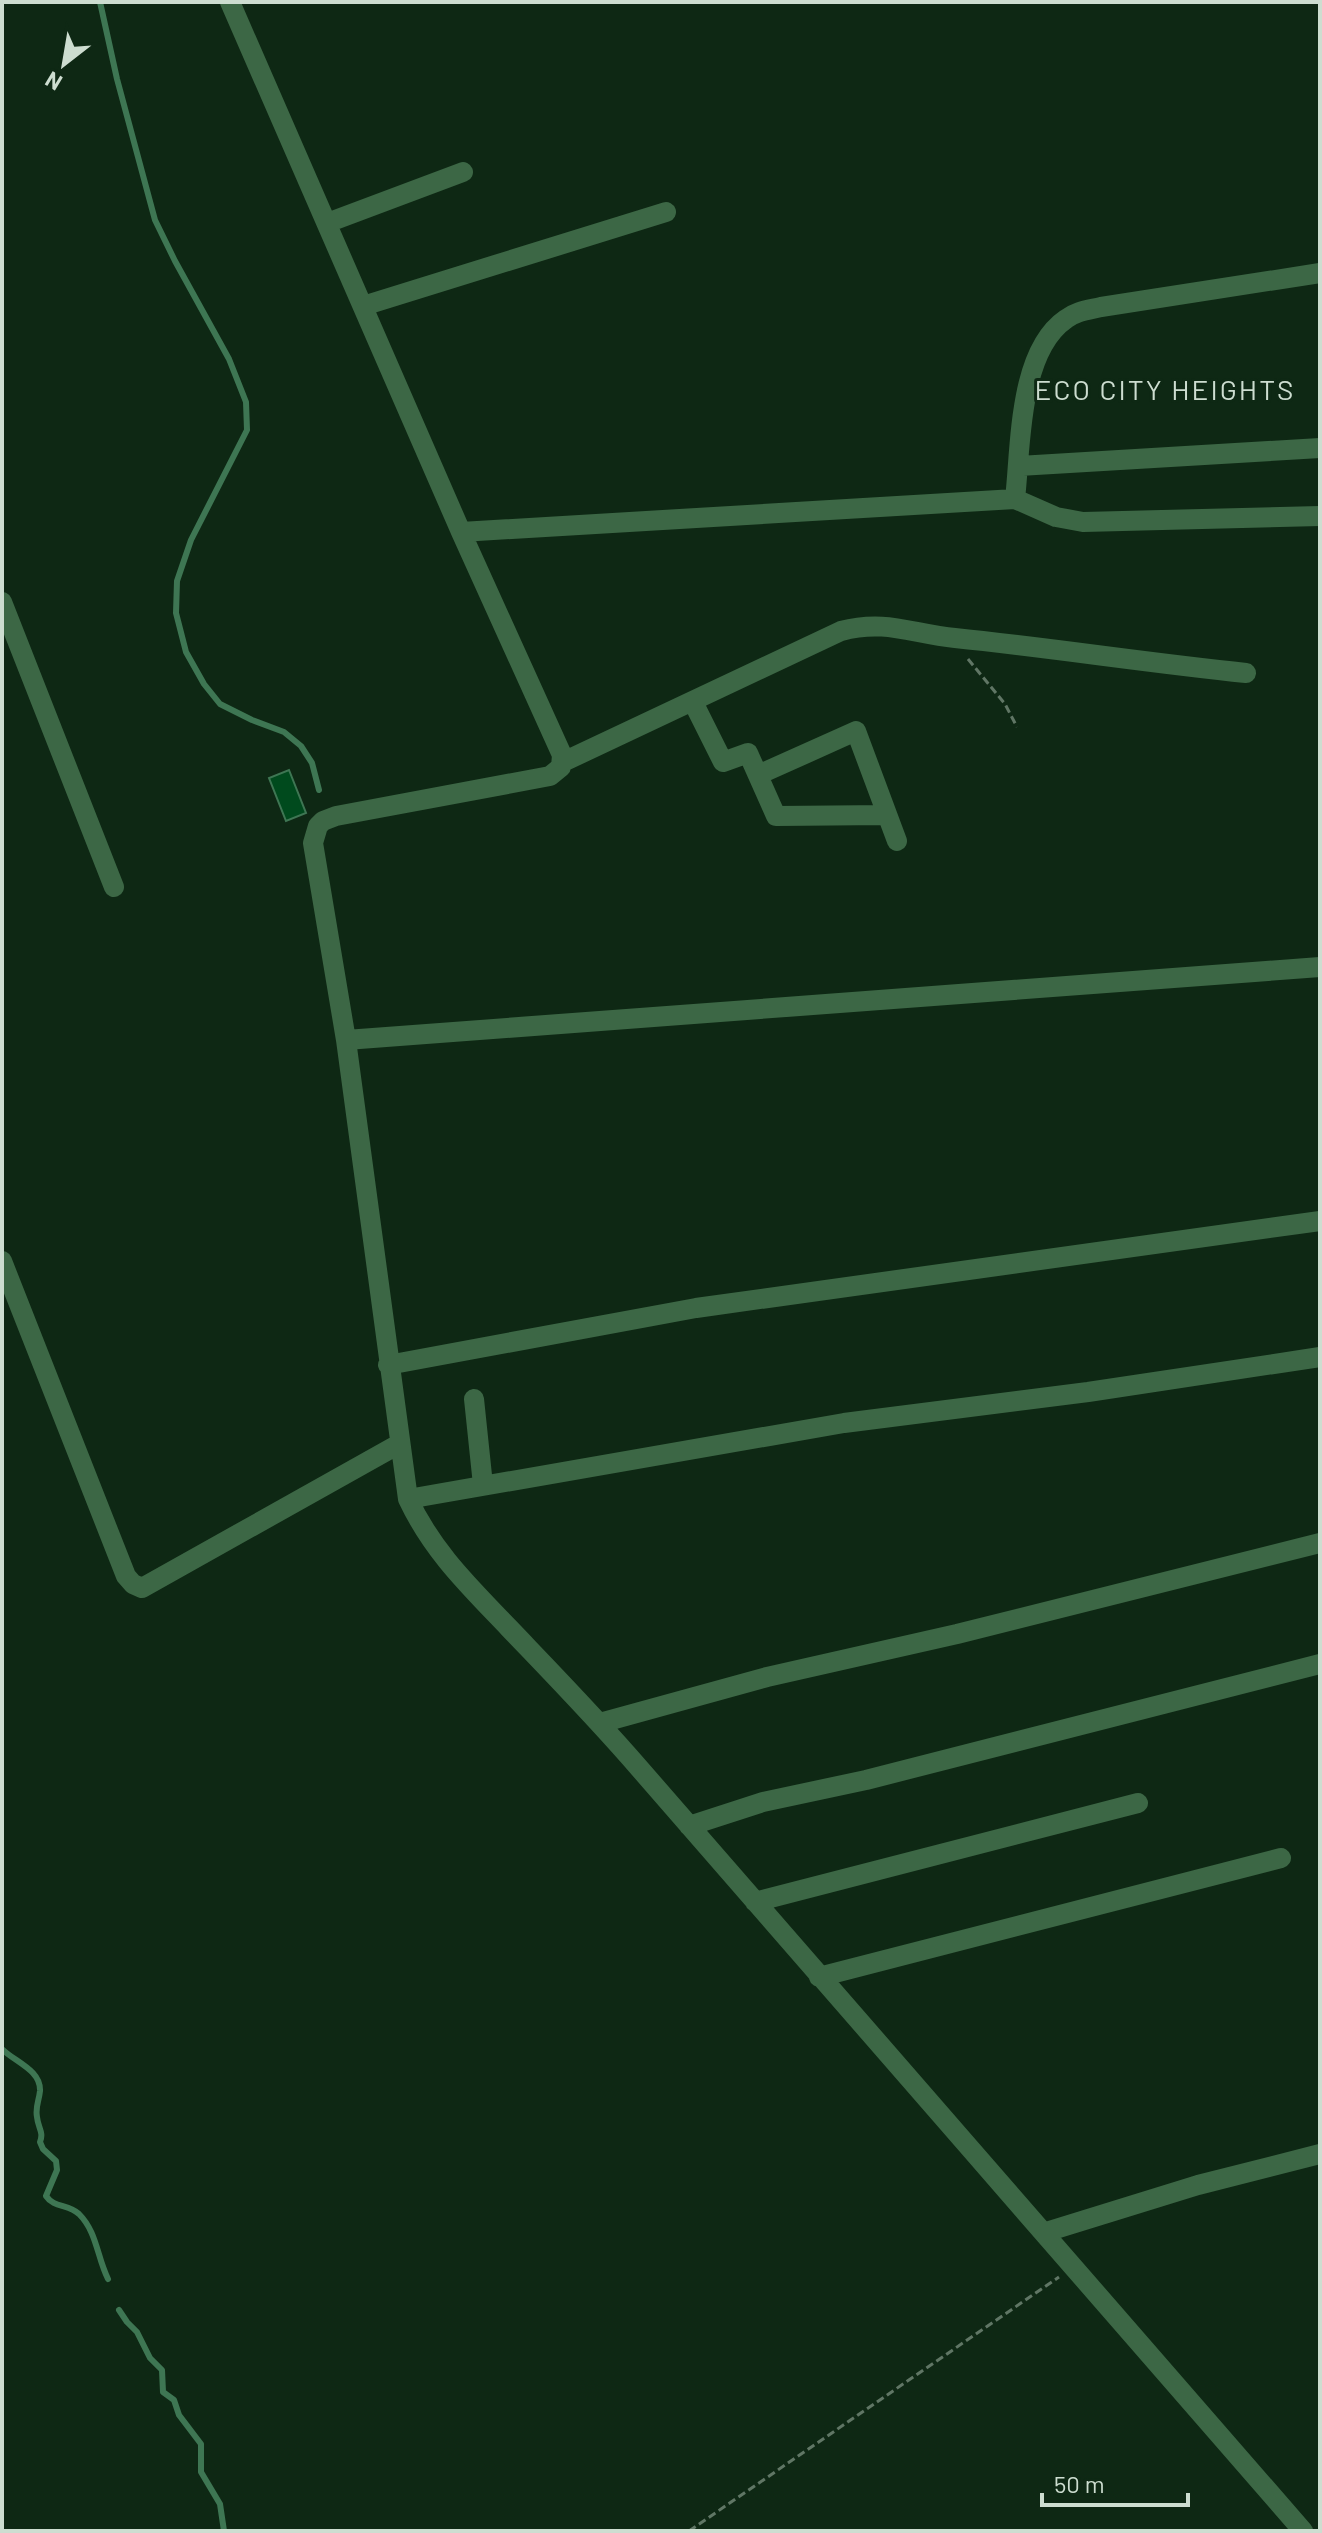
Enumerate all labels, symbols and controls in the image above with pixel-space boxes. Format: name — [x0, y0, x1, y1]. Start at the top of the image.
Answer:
north arrow — [24, 24, 104, 104]
text: N — [40, 67, 66, 97]
district label: ECO CITY HEIGHTS — [1035, 372, 1295, 406]
scale bar — [1042, 2457, 1188, 2507]
text: 50 m — [1054, 2469, 1105, 2498]

